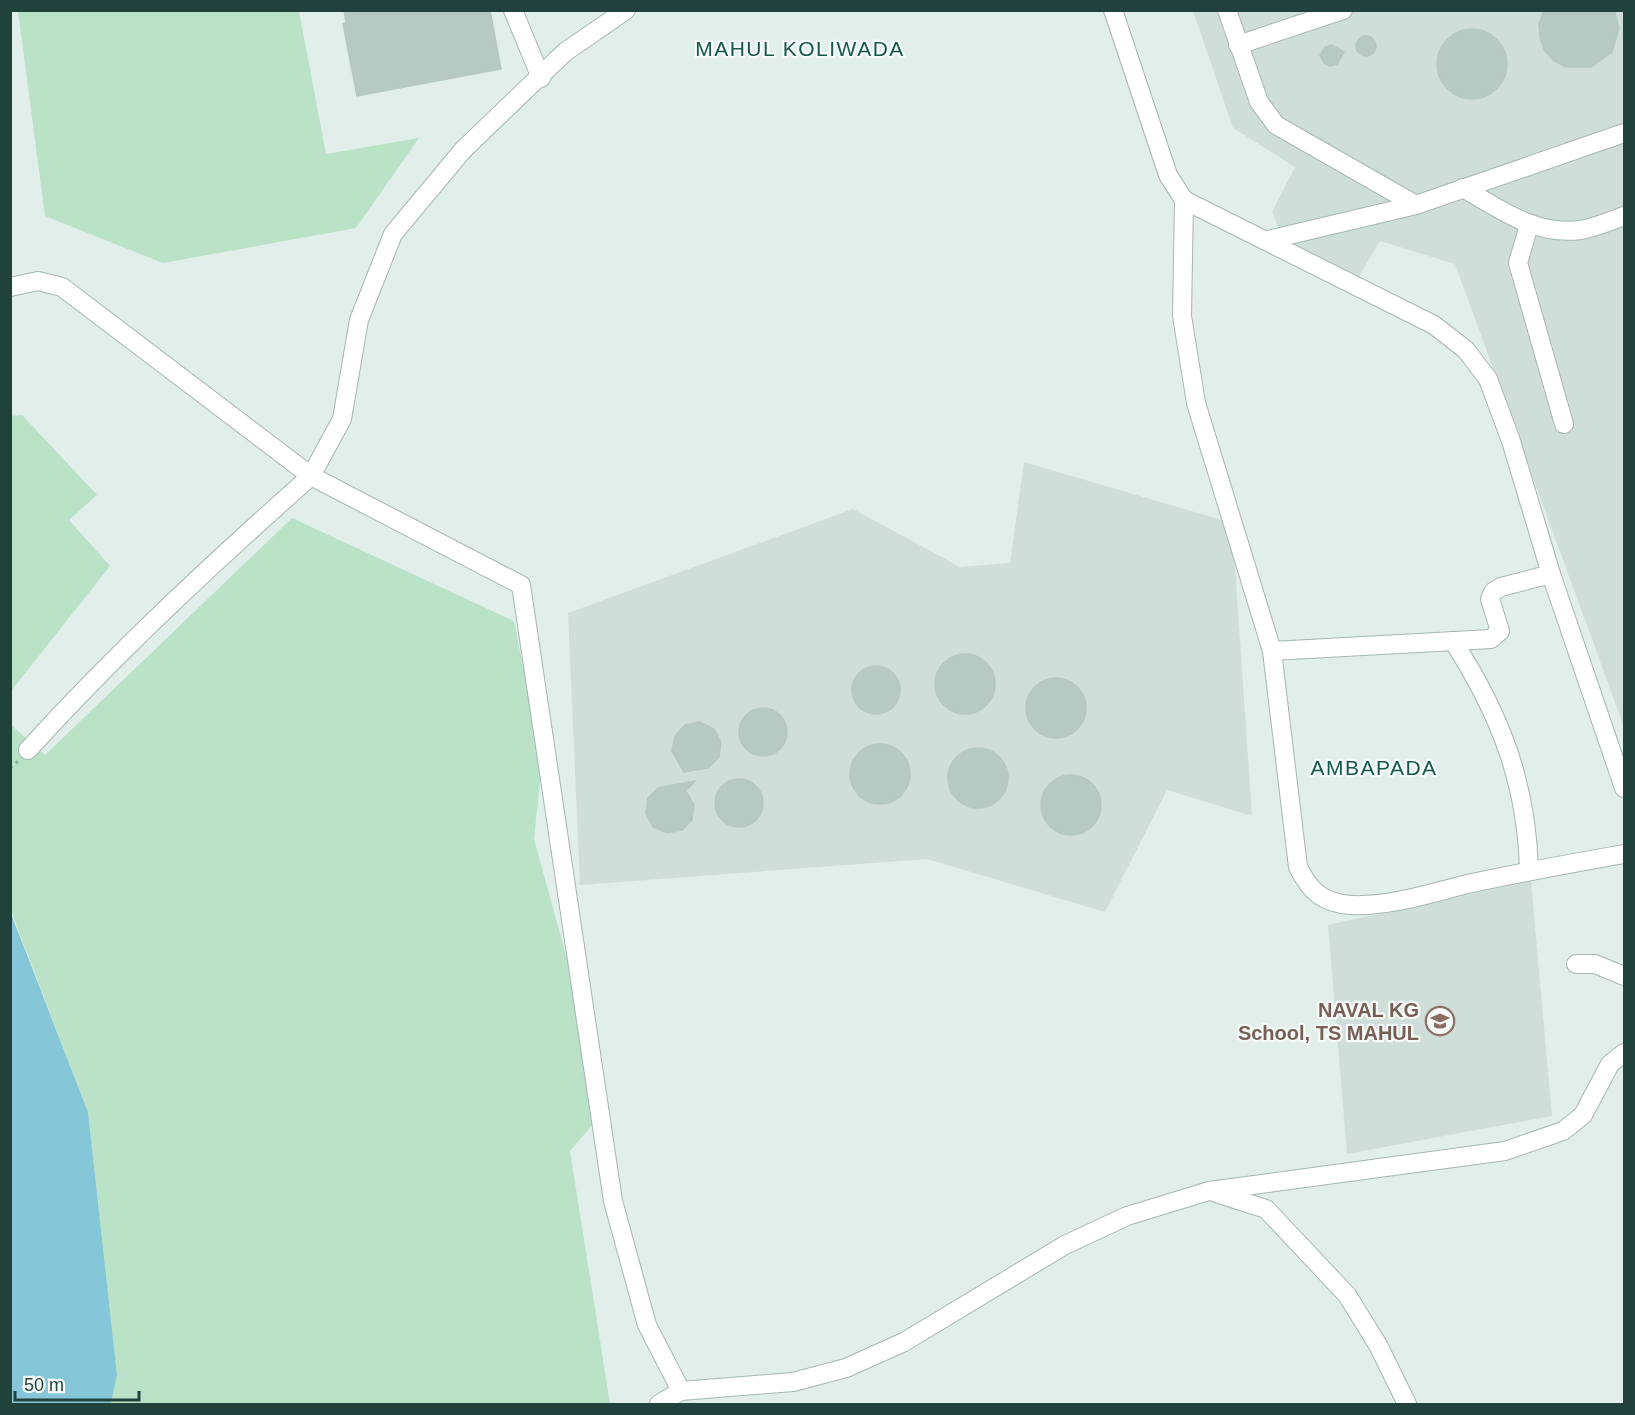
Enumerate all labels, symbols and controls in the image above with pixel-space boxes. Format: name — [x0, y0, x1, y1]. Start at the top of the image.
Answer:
district label: MAHUL KOLIWADA — [695, 37, 905, 60]
district label: AMBAPADA — [1310, 756, 1438, 779]
place label: NAVAL KG School, TS MAHUL — [1238, 999, 1419, 1044]
school or university icon: NAVAL KG School, TS MAHUL — [1424, 1005, 1456, 1037]
scale bar — [15, 1364, 140, 1402]
text: 50 m — [24, 1375, 64, 1395]

